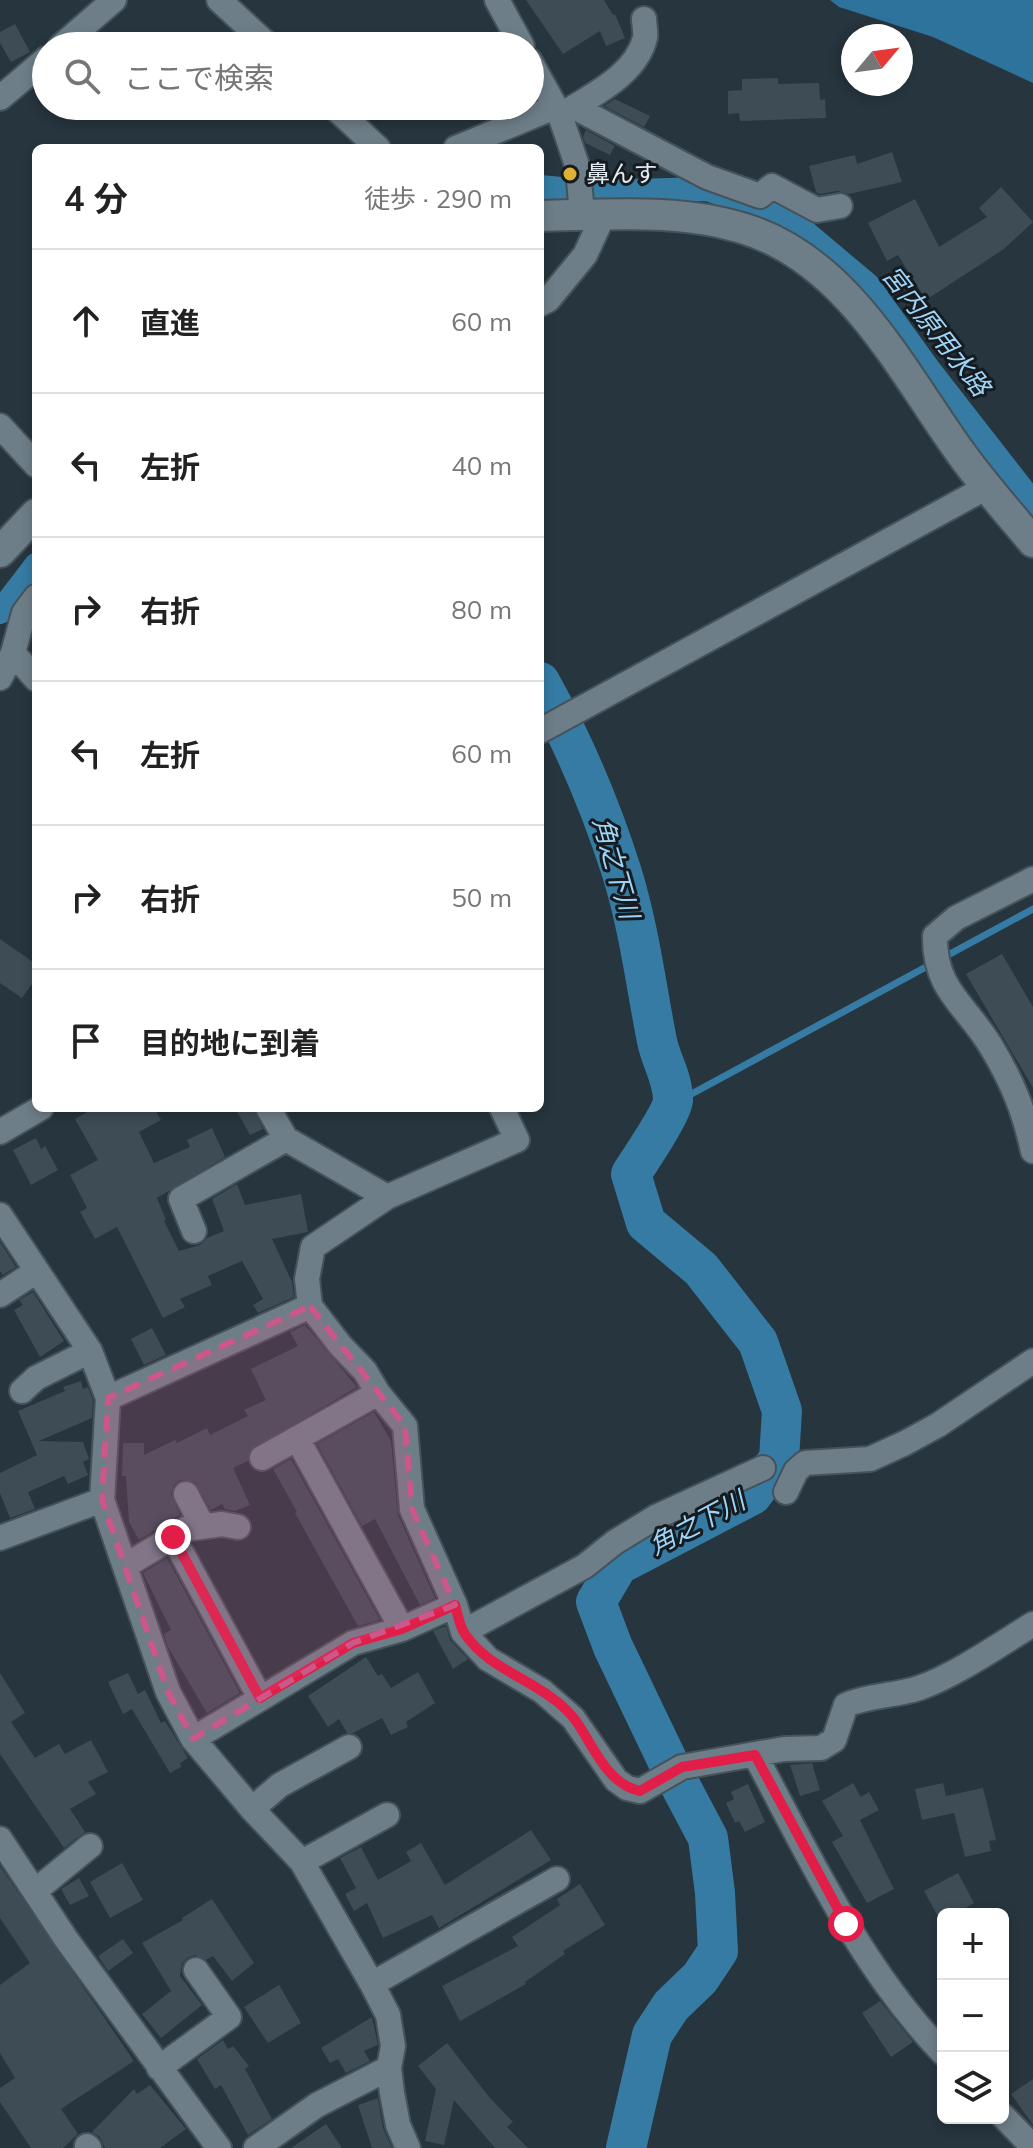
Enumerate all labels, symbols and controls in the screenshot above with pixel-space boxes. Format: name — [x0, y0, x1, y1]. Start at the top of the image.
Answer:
north arrow — [841, 24, 913, 96]
search box — [32, 32, 544, 120]
icon: search — [60, 54, 104, 98]
text: ここで検索 — [124, 59, 274, 97]
place label: 鼻んす — [586, 158, 658, 188]
marker: 鼻んす — [561, 165, 579, 183]
text: 4 分 — [64, 177, 128, 220]
text: 徒歩 · 290 m — [364, 182, 512, 215]
water label: 宮内原用水路 — [875, 259, 999, 404]
icon: ahead — [64, 299, 108, 343]
text: 直進 — [140, 304, 200, 342]
text: 60 m — [451, 305, 512, 338]
icon: left — [64, 443, 108, 487]
text: 左折 — [140, 448, 200, 486]
text: 40 m — [451, 449, 512, 482]
icon: right — [64, 587, 108, 631]
text: 右折 — [140, 592, 200, 630]
text: 80 m — [451, 593, 512, 626]
icon: left — [64, 731, 108, 775]
text: 左折 — [140, 736, 200, 774]
text: 60 m — [451, 737, 512, 770]
water label: 角之下川 — [586, 813, 647, 925]
icon: right — [64, 875, 108, 919]
text: 右折 — [140, 880, 200, 918]
text: 50 m — [451, 881, 512, 914]
icon: arrive — [64, 1019, 108, 1063]
text: 目的地に到着 — [140, 1024, 320, 1062]
water label: 角之下川 — [643, 1482, 753, 1562]
route end — [155, 1519, 191, 1555]
route start — [828, 1906, 864, 1942]
map controls — [937, 1908, 1009, 2124]
button: + — [937, 1908, 1009, 1980]
button: − — [937, 1980, 1009, 2052]
button: layers — [937, 2052, 1009, 2124]

